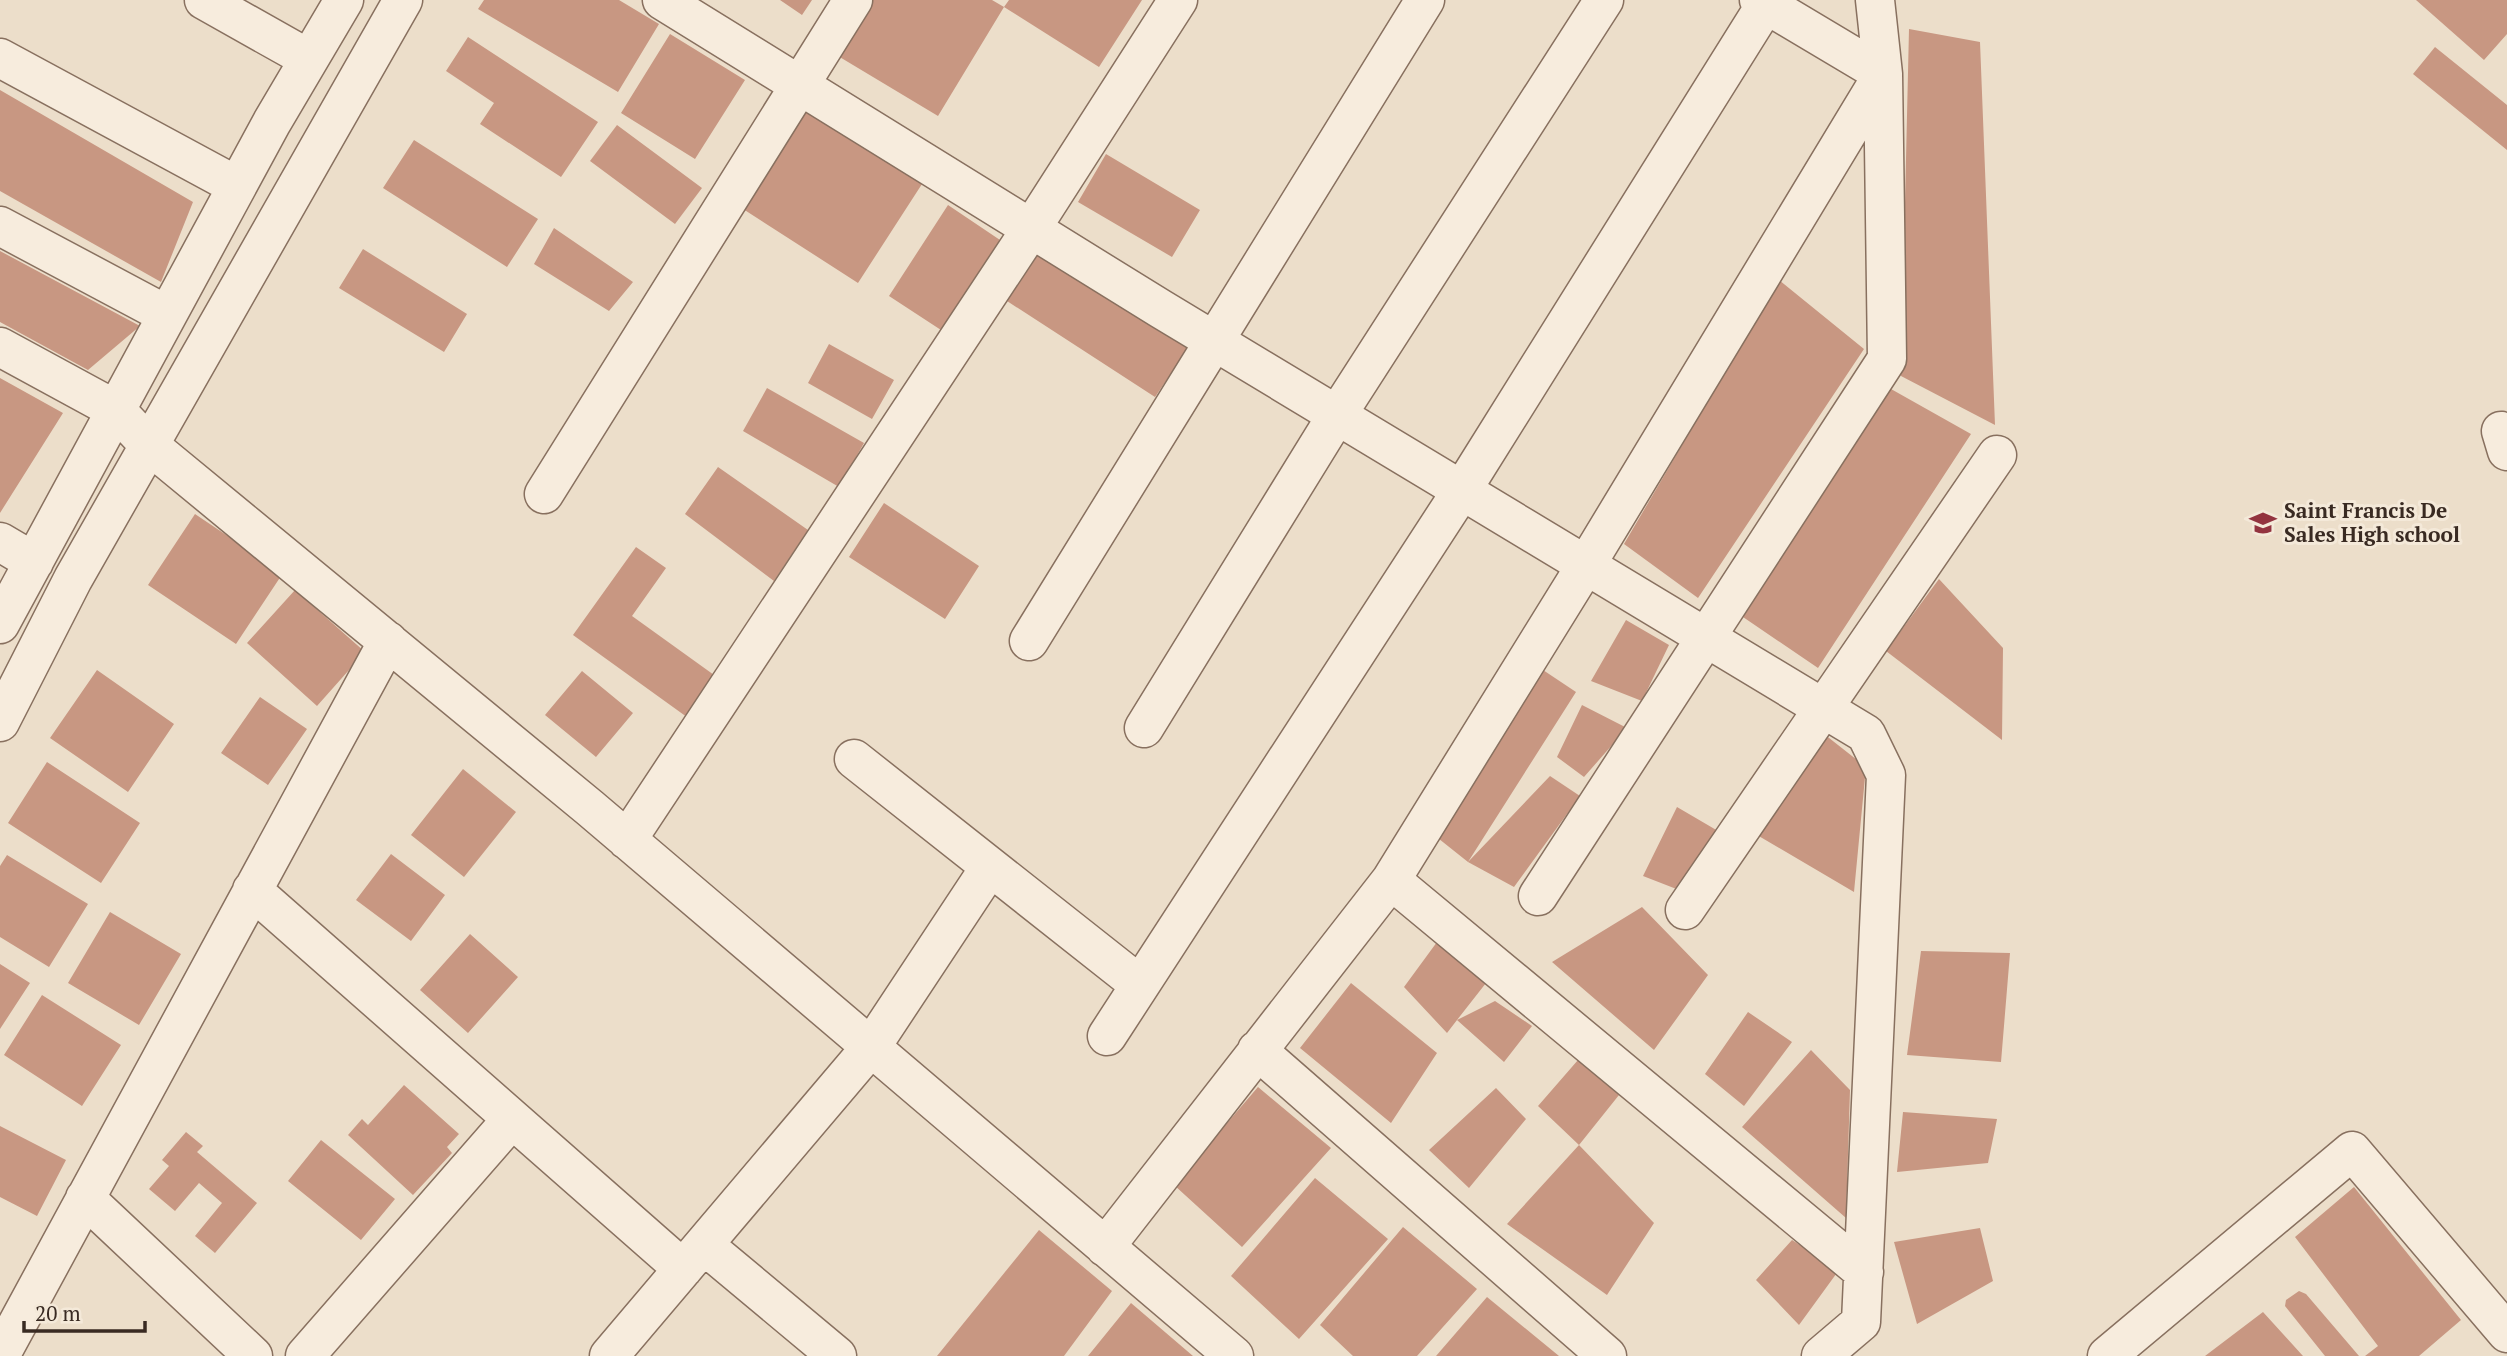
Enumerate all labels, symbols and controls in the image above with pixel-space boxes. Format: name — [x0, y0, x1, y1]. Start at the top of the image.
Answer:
place label: Saint Francis De Sales High school — [2284, 496, 2460, 548]
school or university icon: Saint Francis De Sales High school — [2248, 508, 2278, 538]
scale bar — [24, 1290, 145, 1334]
text: 20 m — [35, 1299, 81, 1327]

